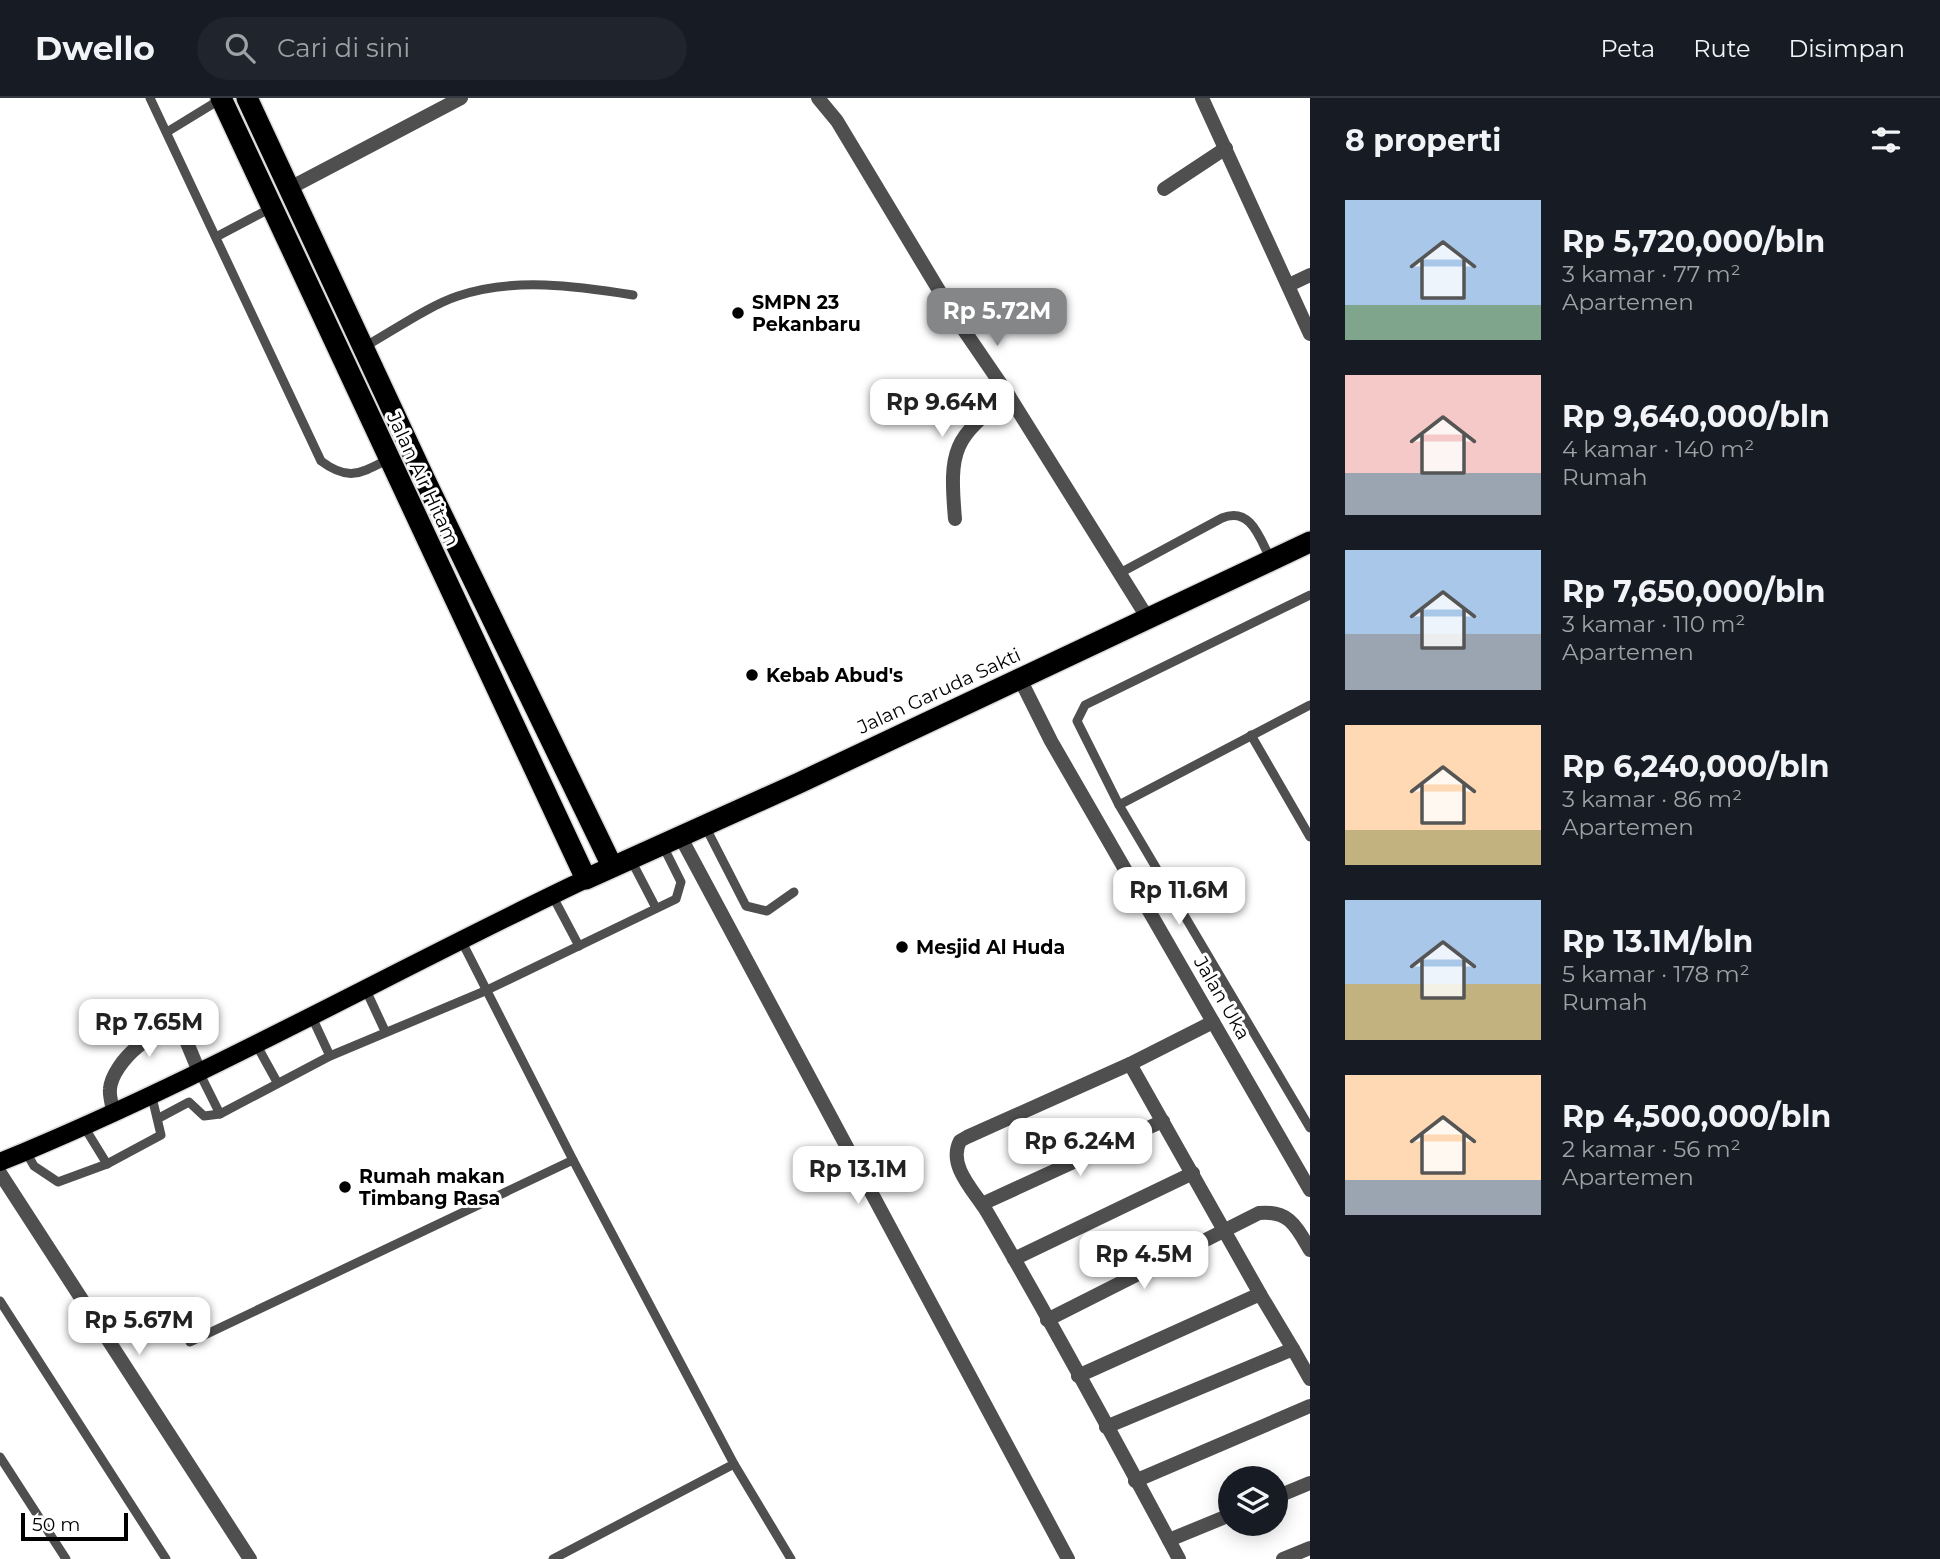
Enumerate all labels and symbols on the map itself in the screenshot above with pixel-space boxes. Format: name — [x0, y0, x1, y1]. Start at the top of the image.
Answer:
pin: Rp 5.72M — [925, 288, 1069, 348]
place label: SMPN 23 Pekanbaru — [752, 291, 861, 336]
marker: SMPN 23 Pekanbaru — [730, 305, 746, 321]
pin: Rp 9.64M — [870, 380, 1014, 439]
street label: Jalan Air Hitam — [381, 407, 464, 550]
street label: Jalan Garuda Sakti — [853, 643, 1024, 739]
place label: Kebab Abud's — [766, 664, 903, 687]
marker: Kebab Abud's — [744, 667, 760, 683]
pin: Rp 11.6M — [1107, 868, 1251, 927]
place label: Mesjid Al Huda — [916, 936, 1065, 959]
marker: Mesjid Al Huda — [894, 939, 910, 955]
street label: Jalan Uka — [1188, 951, 1255, 1044]
pin: Rp 7.65M — [77, 1000, 221, 1059]
pin: Rp 6.24M — [1008, 1118, 1152, 1178]
pin: Rp 13.1M — [786, 1146, 930, 1206]
place label: Rumah makan Timbang Rasa — [359, 1165, 505, 1210]
marker: Rumah makan Timbang Rasa — [337, 1179, 353, 1195]
pin: Rp 4.5M — [1079, 1232, 1209, 1291]
pin: Rp 5.67M — [67, 1298, 211, 1357]
scale bar — [21, 1510, 128, 1542]

